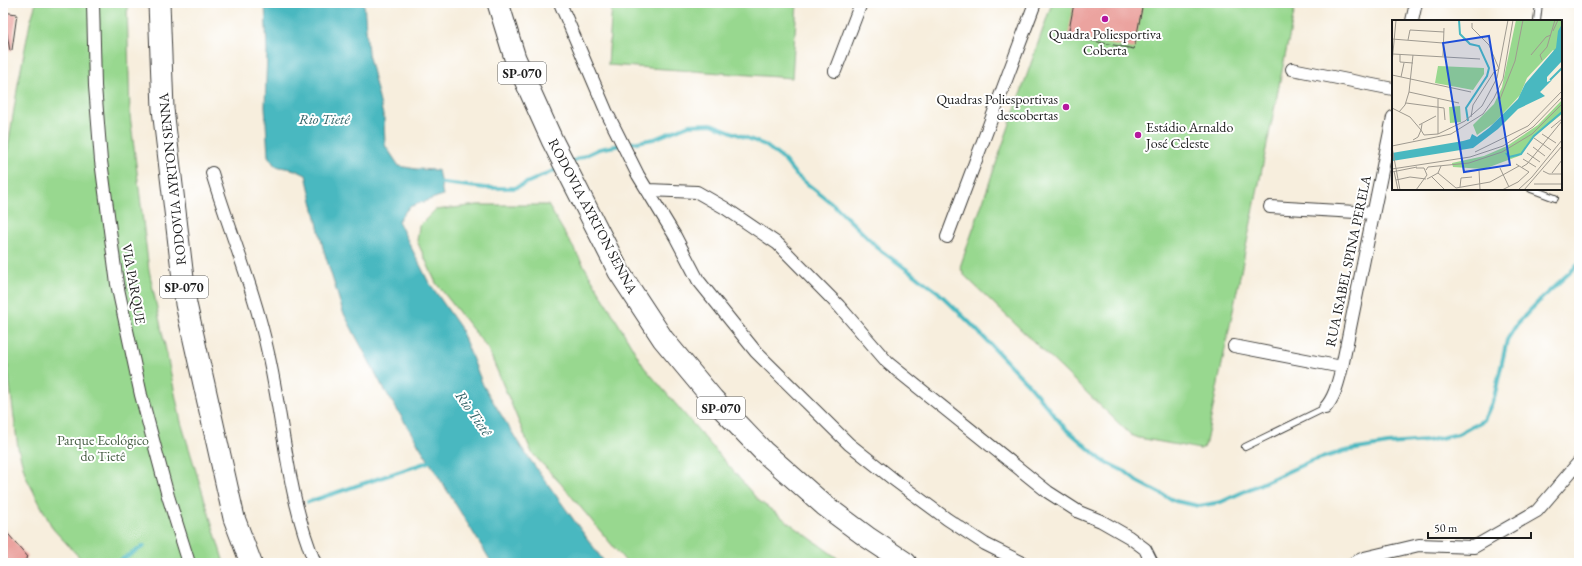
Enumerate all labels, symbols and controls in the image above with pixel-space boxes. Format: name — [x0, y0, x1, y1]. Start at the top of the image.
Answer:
marker: Quadra Poliesportiva Coberta — [1100, 14, 1110, 24]
inset map — [1392, 20, 1562, 190]
place label: Quadra Poliesportiva Coberta — [1049, 25, 1162, 59]
road number: SP-070 — [498, 62, 546, 84]
place label: Quadras Poliesportivas descobertas — [936, 90, 1058, 124]
street label: RODOVIA AYRTON SENNA — [154, 92, 190, 266]
marker: Quadras Poliesportivas descobertas — [1061, 102, 1071, 112]
water label: Rio Tietê — [298, 109, 350, 128]
place label: Estádio Arnaldo José Celeste — [1145, 118, 1233, 152]
marker: Estádio Arnaldo José Celeste — [1133, 130, 1143, 140]
street label: RODOVIA AYRTON SENNA — [544, 135, 642, 297]
street label: RUA ISABEL SPINA PERELA — [1321, 173, 1375, 348]
street label: VIA PARQUE — [118, 242, 150, 326]
road number: SP-070 — [160, 276, 208, 298]
water label: Rio Tietê — [452, 387, 497, 440]
road number: SP-070 — [697, 397, 745, 419]
park label: Parque Ecológico do Tietê — [57, 431, 149, 465]
scale bar — [1428, 514, 1531, 540]
text: 50 m — [1434, 520, 1458, 536]

